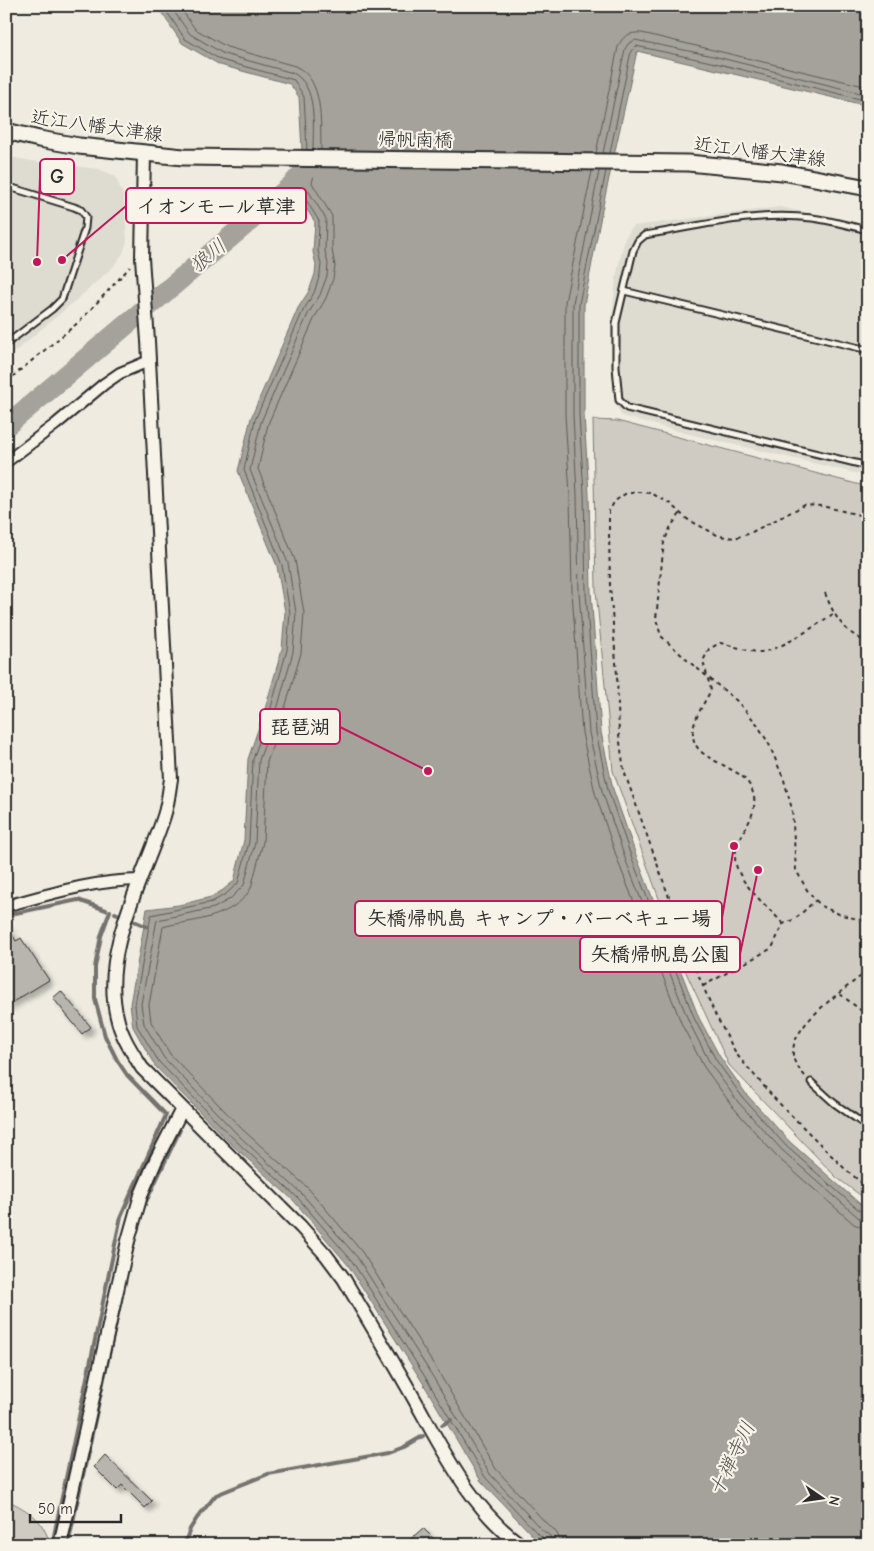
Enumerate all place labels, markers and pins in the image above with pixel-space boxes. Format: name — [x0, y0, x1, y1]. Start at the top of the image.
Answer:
callout: G — [40, 159, 74, 194]
callout: イオンモール草津 — [126, 188, 306, 223]
callout: 琵琶湖 — [260, 709, 340, 744]
callout: 矢橋帰帆島 キャンプ・バーベキュー場 — [355, 901, 722, 936]
callout: 矢橋帰帆島公園 — [580, 937, 740, 972]

